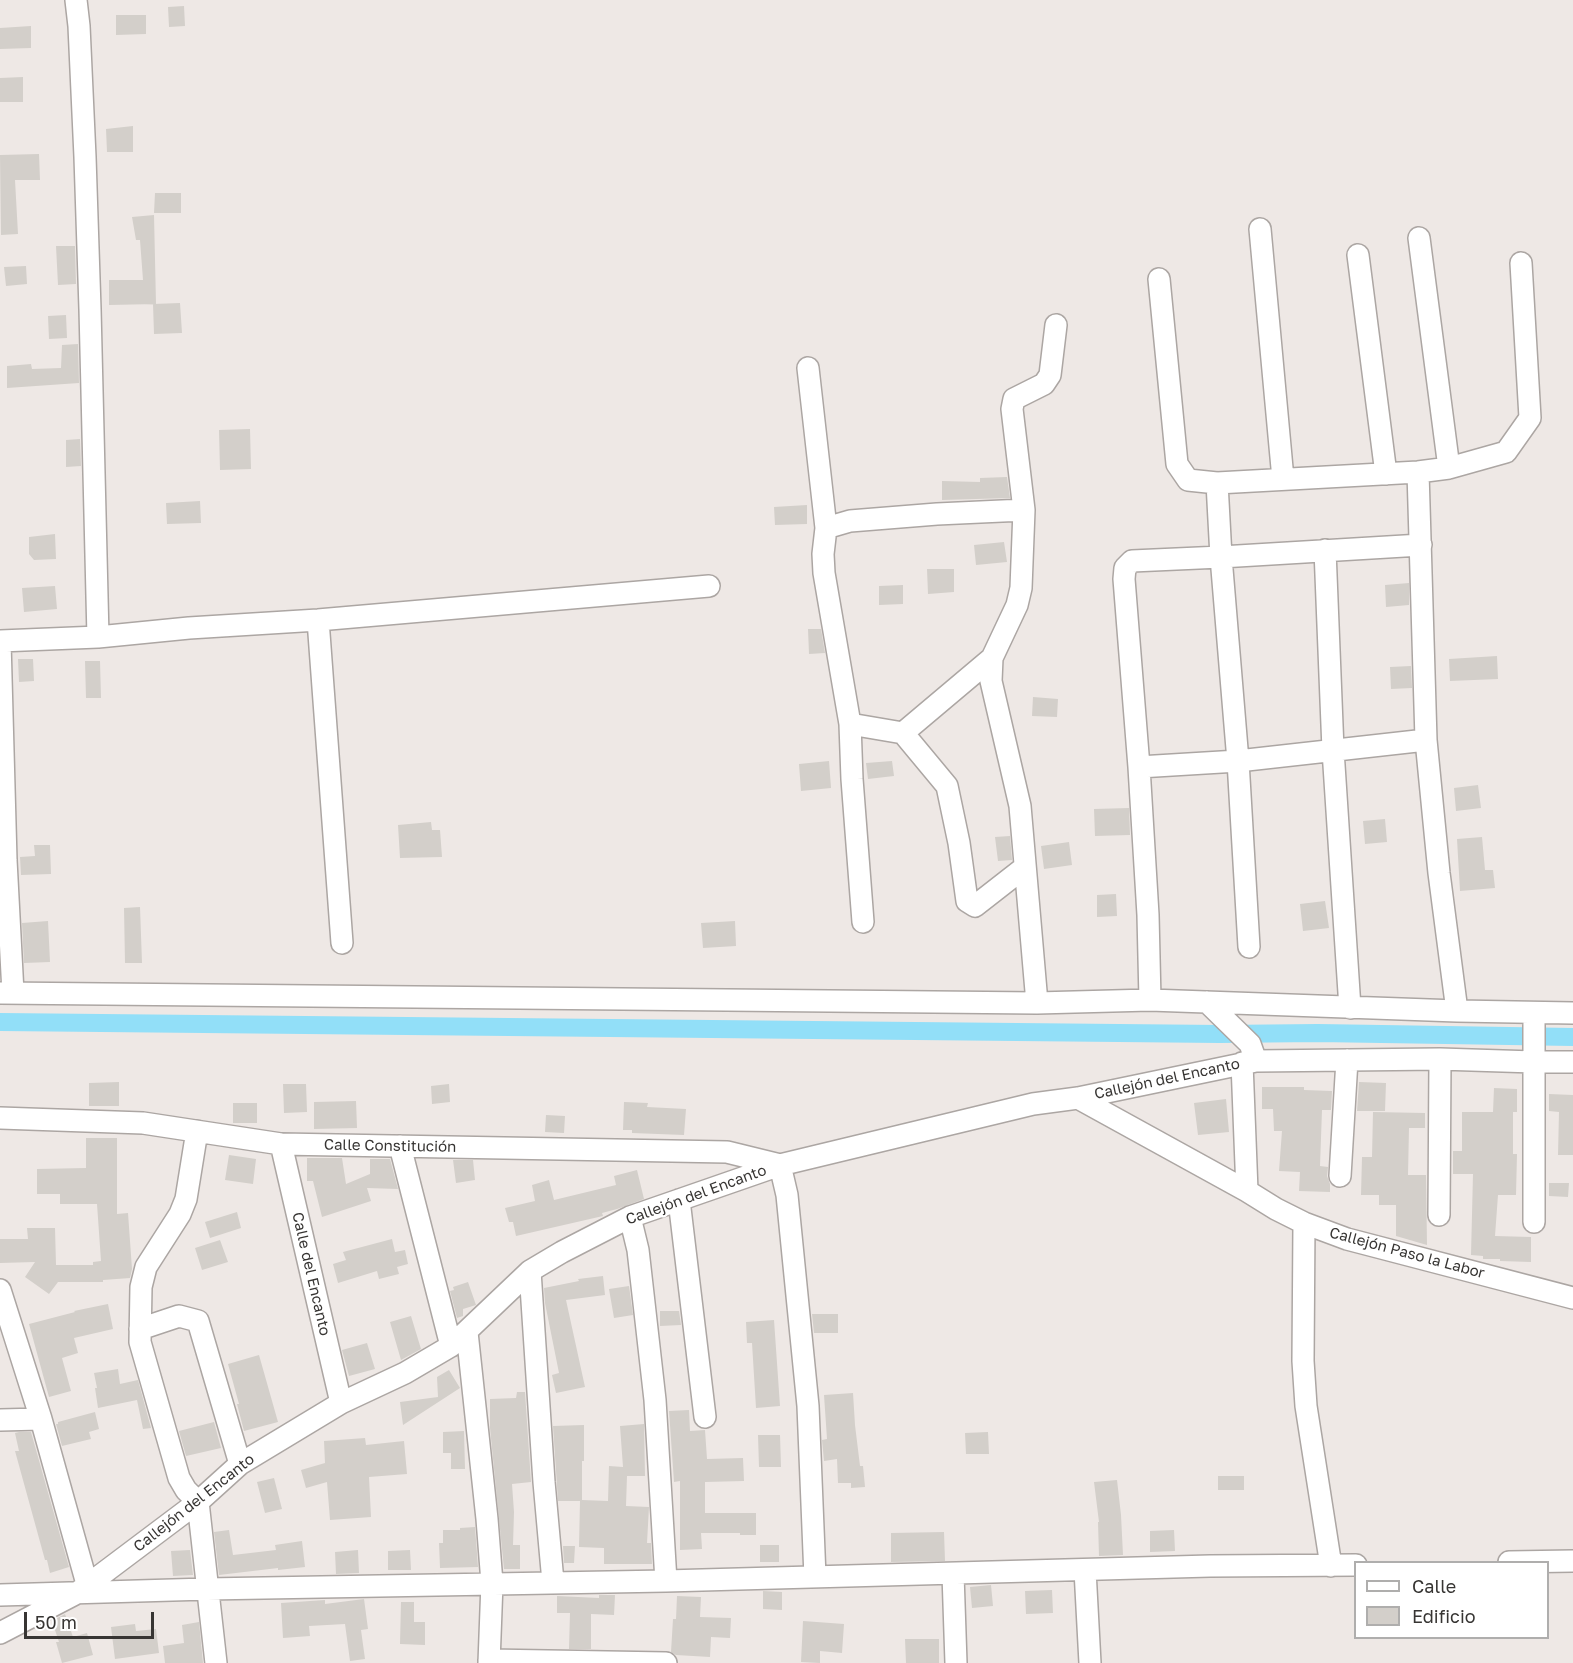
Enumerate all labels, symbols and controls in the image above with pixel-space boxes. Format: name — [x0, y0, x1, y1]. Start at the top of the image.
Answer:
street label: Callejón del Encanto — [1093, 1055, 1241, 1103]
street label: Calle Constitución — [324, 1136, 456, 1156]
street label: Callejón del Encanto — [623, 1161, 769, 1229]
street label: Calle del Encanto — [288, 1211, 334, 1337]
street label: Callejón Paso la Labor — [1327, 1224, 1487, 1282]
street label: Callejón del Encanto — [130, 1450, 258, 1556]
legend — [1354, 1561, 1549, 1639]
text: Calle — [1412, 1575, 1456, 1597]
scale bar — [27, 1600, 158, 1638]
text: Edificio — [1412, 1605, 1476, 1627]
text: 50 m — [35, 1611, 77, 1633]

